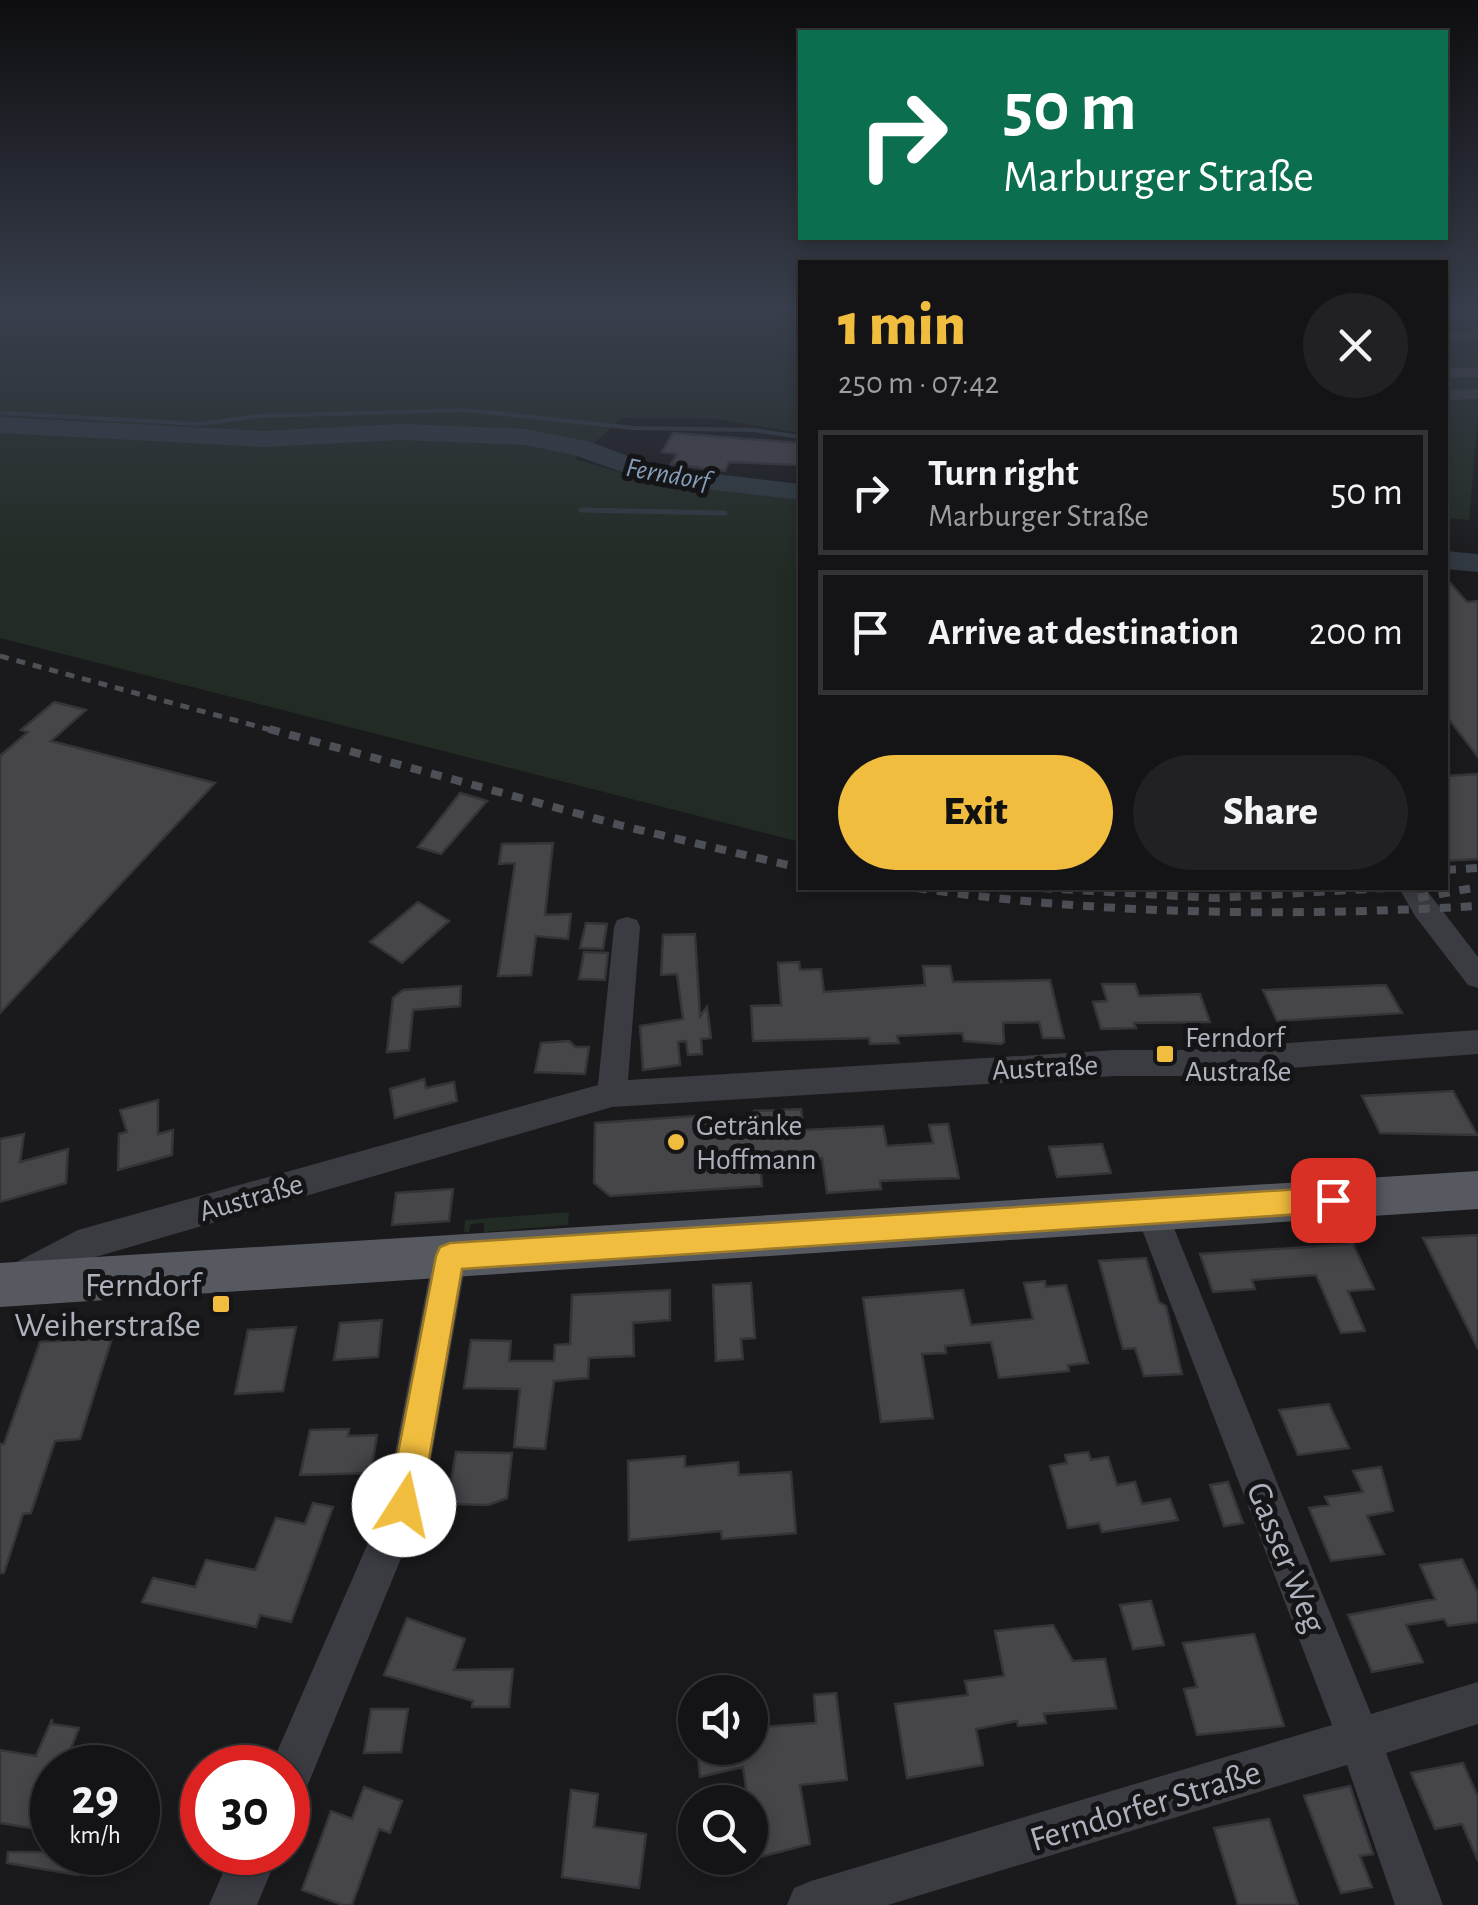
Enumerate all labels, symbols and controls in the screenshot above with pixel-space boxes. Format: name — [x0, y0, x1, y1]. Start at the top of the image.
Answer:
icon: right — [838, 70, 968, 200]
text: 50 m — [1003, 73, 1137, 143]
text: Marburger Straße — [1003, 155, 1314, 200]
button: close — [1303, 293, 1408, 398]
text: 1 min — [838, 296, 966, 356]
text: 250 m · 07:42 — [838, 367, 999, 399]
water label: Ferndorf — [624, 454, 716, 497]
text: Turn right — [928, 455, 1078, 493]
icon: right — [843, 465, 898, 520]
text: 50 m — [1330, 474, 1403, 512]
text: Marburger Straße — [928, 500, 1149, 532]
icon: arrive — [843, 605, 898, 660]
text: Arrive at destination — [928, 614, 1239, 652]
text: 200 m — [1309, 614, 1403, 652]
button: Exit — [838, 755, 1113, 870]
button: Share — [1133, 755, 1408, 870]
place label: Ferndorf Austraße — [1185, 1023, 1291, 1087]
marker: Ferndorf Austraße — [1154, 1043, 1176, 1065]
street label: Austraße — [991, 1050, 1099, 1086]
place label: Getränke Hoffmann — [696, 1111, 816, 1175]
marker: Getränke Hoffmann — [665, 1131, 687, 1153]
pin — [1291, 1158, 1376, 1243]
street label: Austraße — [196, 1169, 307, 1227]
icon: arrive — [1306, 1173, 1361, 1228]
place label: Ferndorf Weiherstraße — [14, 1268, 203, 1343]
marker: Ferndorf Weiherstraße — [210, 1293, 232, 1315]
position arrow — [352, 1453, 456, 1557]
street label: Gasser Weg — [1240, 1478, 1332, 1638]
map controls — [678, 1675, 768, 1875]
button: sound — [678, 1675, 768, 1765]
speed limit sign: 30 — [180, 1745, 310, 1875]
street label: Ferndorfer Straße — [1026, 1755, 1265, 1858]
text: 29 — [71, 1773, 119, 1823]
button: search — [678, 1785, 768, 1875]
text: km/h — [69, 1823, 121, 1848]

